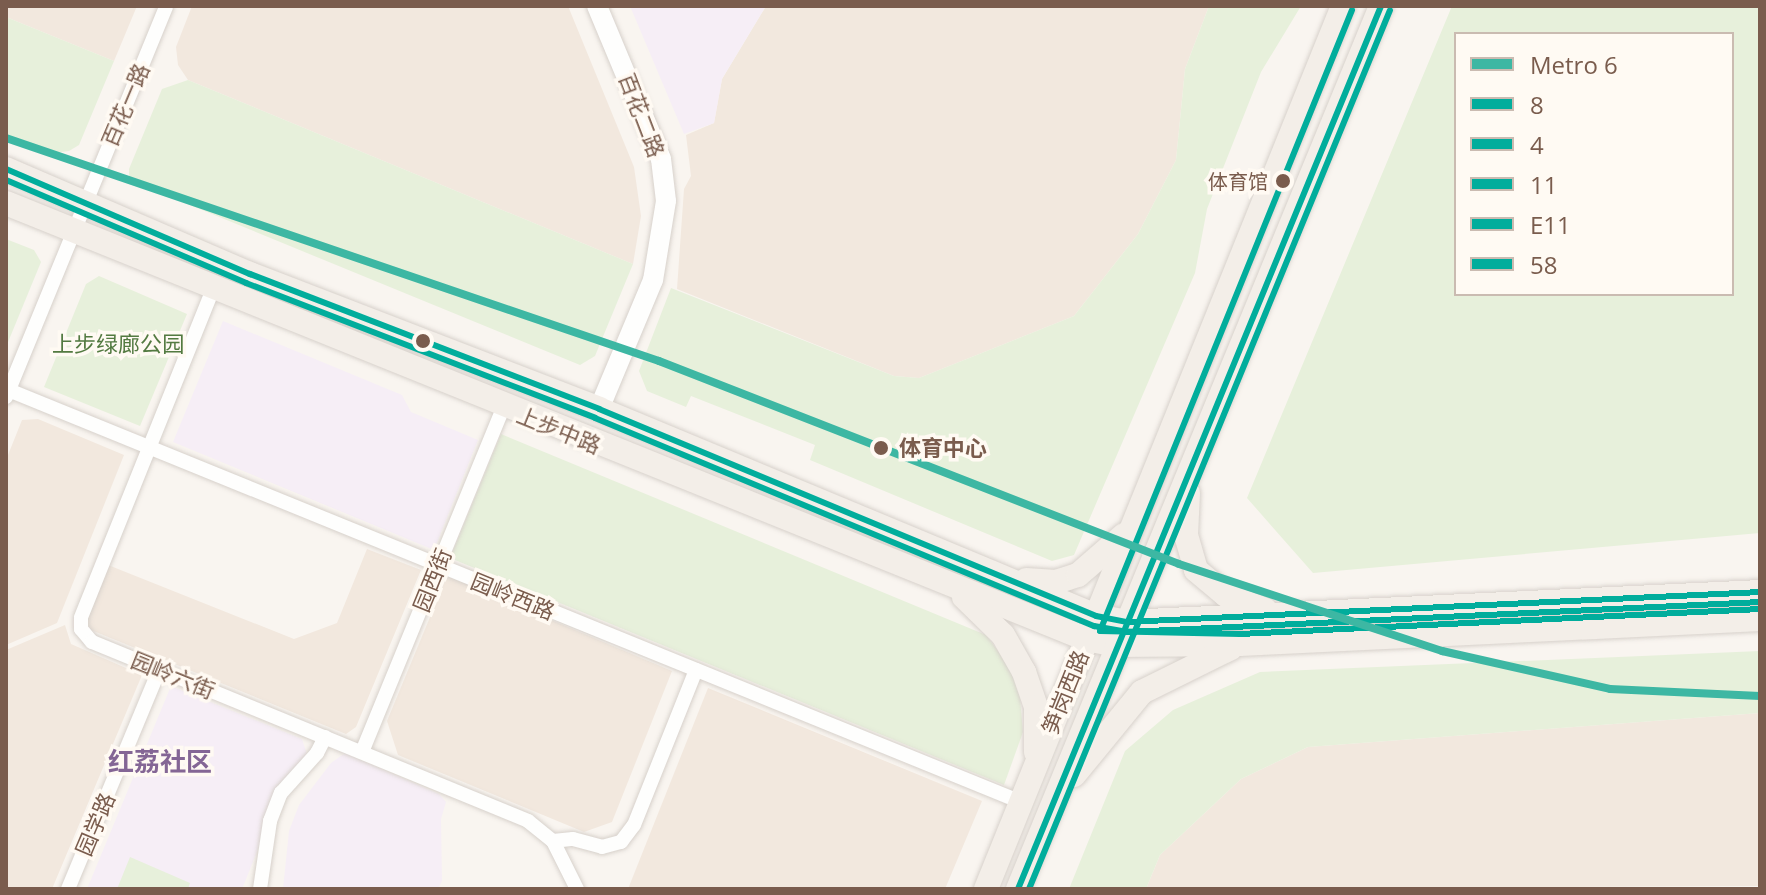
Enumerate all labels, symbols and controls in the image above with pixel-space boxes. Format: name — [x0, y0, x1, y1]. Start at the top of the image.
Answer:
legend — [1454, 32, 1734, 296]
text: Metro 6 — [1530, 48, 1618, 81]
street label: 百花一路 — [96, 59, 154, 151]
street label: 百花二路 — [614, 69, 670, 161]
text: 8 — [1530, 88, 1544, 121]
text: 4 — [1530, 128, 1544, 161]
text: 11 — [1530, 168, 1557, 201]
place label: 体育馆 — [1208, 169, 1268, 193]
marker: 体育馆 — [1275, 173, 1291, 189]
text: E11 — [1530, 208, 1571, 241]
text: 58 — [1530, 248, 1557, 281]
park label: 上步绿廊公园 — [52, 331, 184, 357]
unlabelled marker — [415, 333, 431, 349]
street label: 上步中路 — [513, 401, 605, 459]
place label: 体育中心 — [899, 435, 987, 461]
marker: 体育中心 — [870, 437, 892, 459]
street label: 园西街 — [407, 544, 457, 616]
street label: 园岭西路 — [467, 567, 559, 625]
street label: 园岭六街 — [127, 646, 219, 704]
street label: 笋岗西路 — [1036, 646, 1094, 738]
district label: 红荔社区 — [108, 746, 212, 778]
street label: 园学路 — [70, 788, 120, 860]

